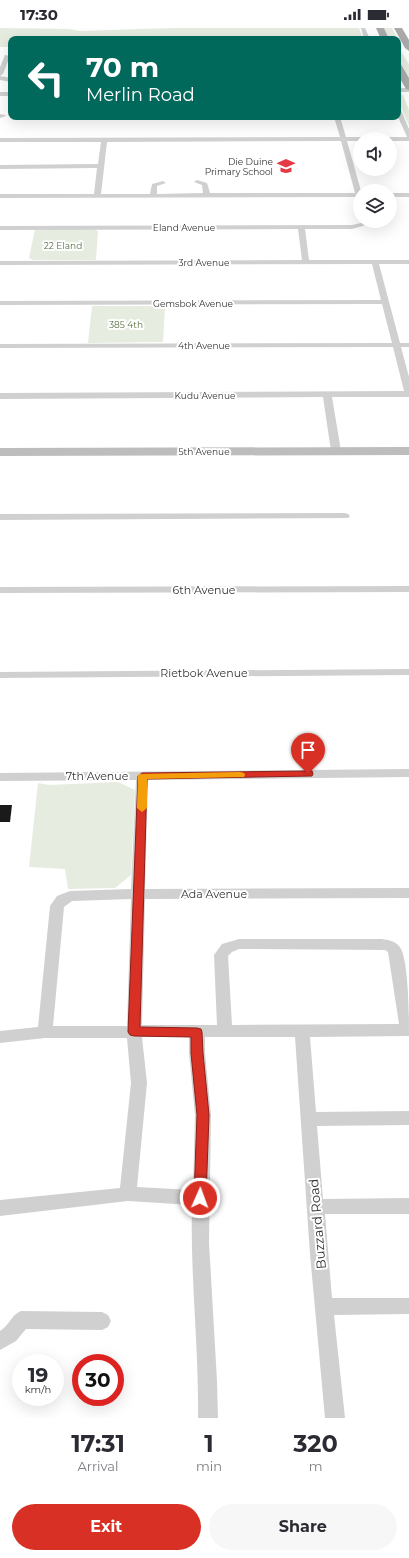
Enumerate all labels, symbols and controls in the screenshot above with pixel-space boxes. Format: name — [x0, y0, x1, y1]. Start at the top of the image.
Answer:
text: 17:30 — [20, 5, 58, 24]
text: 70 m — [86, 50, 159, 84]
icon: left — [20, 52, 72, 104]
text: Merlin Road — [86, 84, 195, 106]
map controls — [353, 132, 397, 228]
button: sound — [353, 132, 397, 176]
place label: Die Duine Primary School — [205, 156, 274, 177]
school or university icon: Die Duine Primary School — [276, 156, 296, 176]
button: layers — [353, 184, 397, 228]
street label: Eland Avenue — [153, 222, 216, 233]
park label: 22 Eland — [44, 240, 82, 251]
street label: 3rd Avenue — [179, 257, 230, 268]
street label: Gemsbok Avenue — [153, 298, 233, 309]
park label: 385 4th — [109, 319, 143, 330]
street label: 4th Avenue — [178, 340, 231, 351]
street label: Kudu Avenue — [175, 390, 236, 401]
street label: 5th Avenue — [178, 446, 230, 457]
street label: 6th Avenue — [173, 583, 236, 597]
street label: Rietbok Avenue — [160, 666, 248, 680]
pin — [291, 733, 325, 774]
icon: arrive — [297, 739, 319, 761]
street label: 7th Avenue — [66, 769, 129, 783]
street label: Ada Avenue — [181, 887, 247, 901]
position arrow — [179, 1177, 221, 1219]
street label: Buzzard Road — [305, 1178, 329, 1270]
speed limit sign: 30 — [72, 1354, 124, 1406]
text: 19 — [28, 1363, 48, 1387]
text: km/h — [25, 1383, 51, 1396]
text: 17:31 — [71, 1429, 125, 1458]
text: 1 — [204, 1429, 214, 1458]
text: 320 — [293, 1429, 338, 1458]
text: Arrival — [78, 1458, 119, 1474]
text: min — [196, 1458, 222, 1474]
text: m — [309, 1458, 322, 1474]
button: Exit — [12, 1504, 201, 1550]
button: Share — [209, 1504, 397, 1550]

